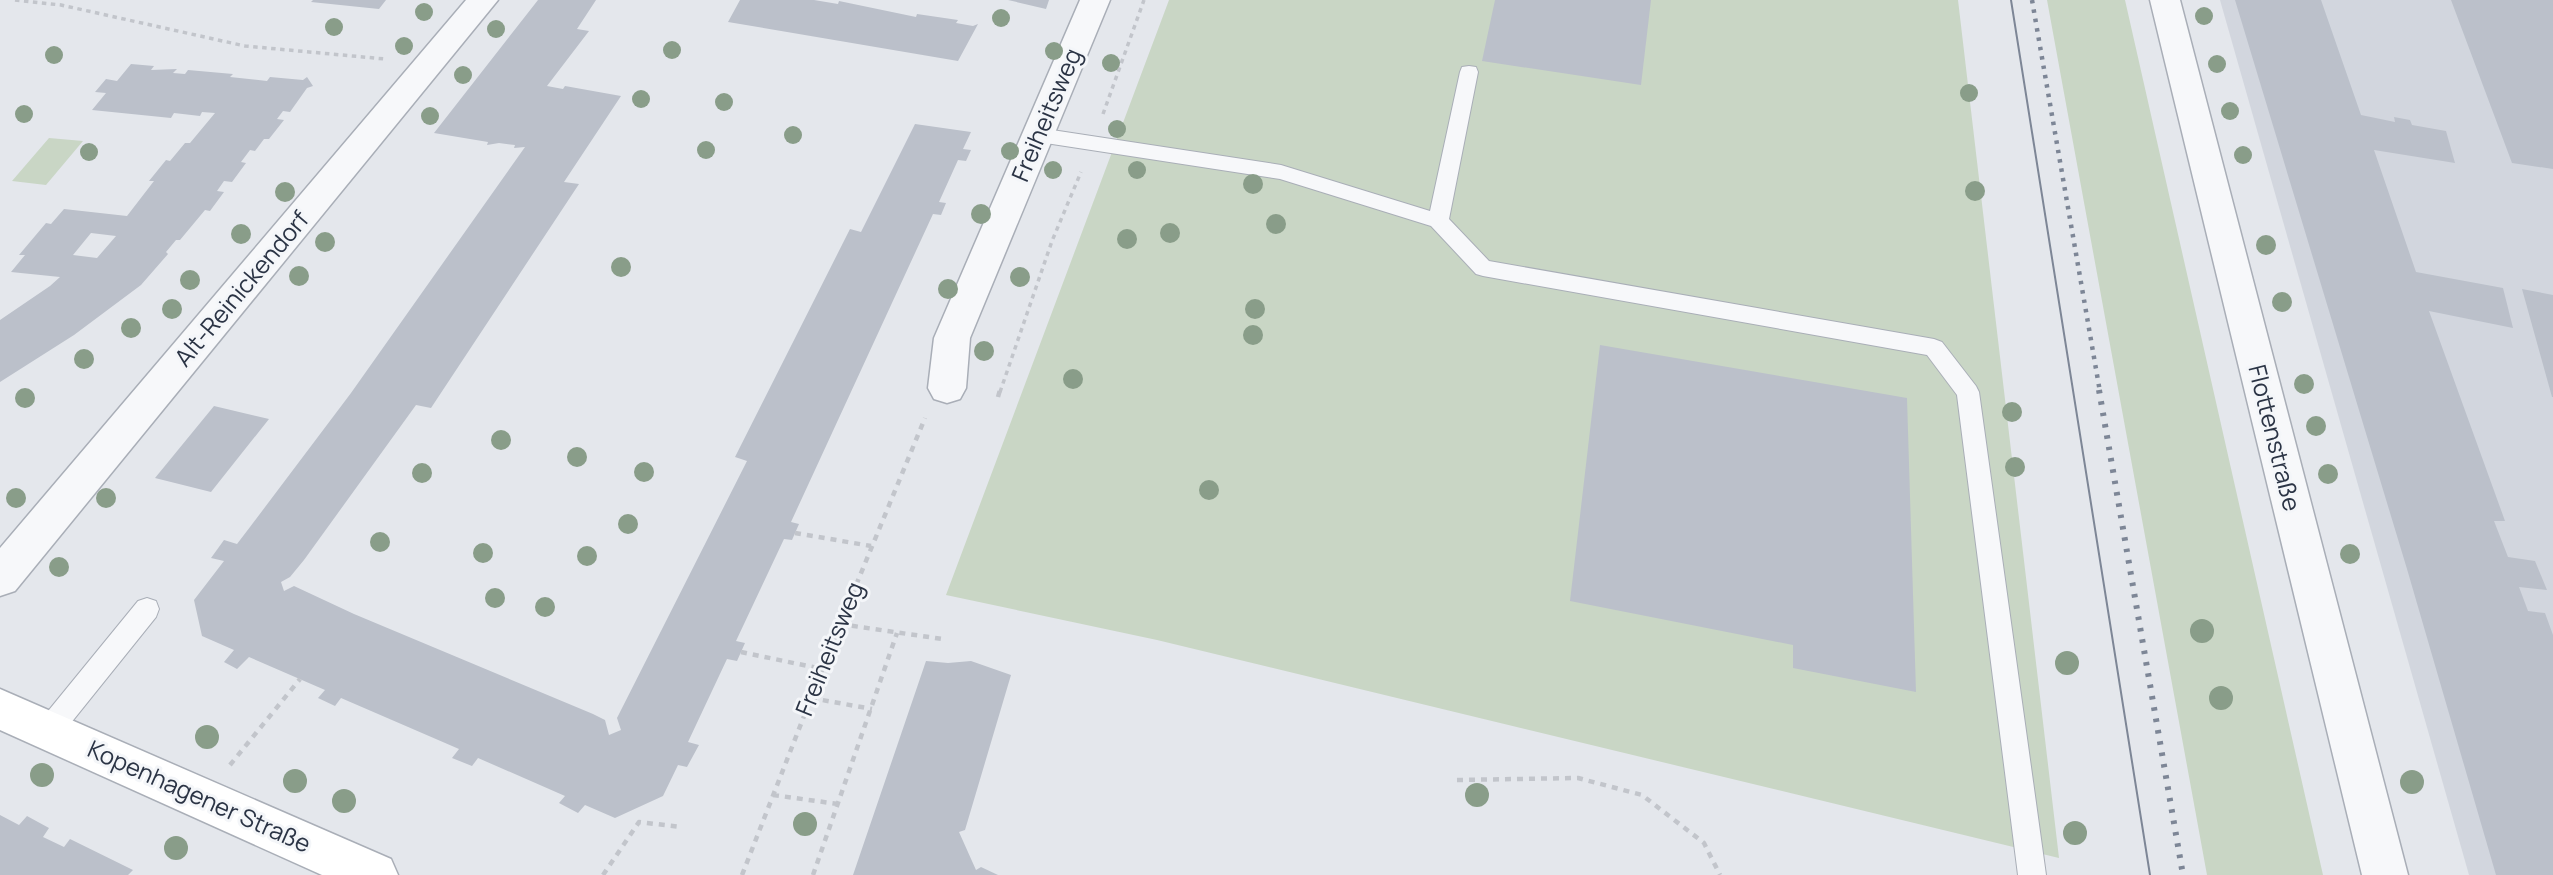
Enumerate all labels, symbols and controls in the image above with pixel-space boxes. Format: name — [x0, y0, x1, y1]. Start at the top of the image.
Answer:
street label: Freiheitsweg — [1003, 43, 1089, 186]
street label: Alt-Reinickendorf — [166, 203, 316, 373]
street label: Flottenstraße — [2241, 361, 2310, 514]
street label: Freiheitsweg — [787, 576, 870, 720]
street label: Kopenhagener Straße — [83, 732, 316, 860]

